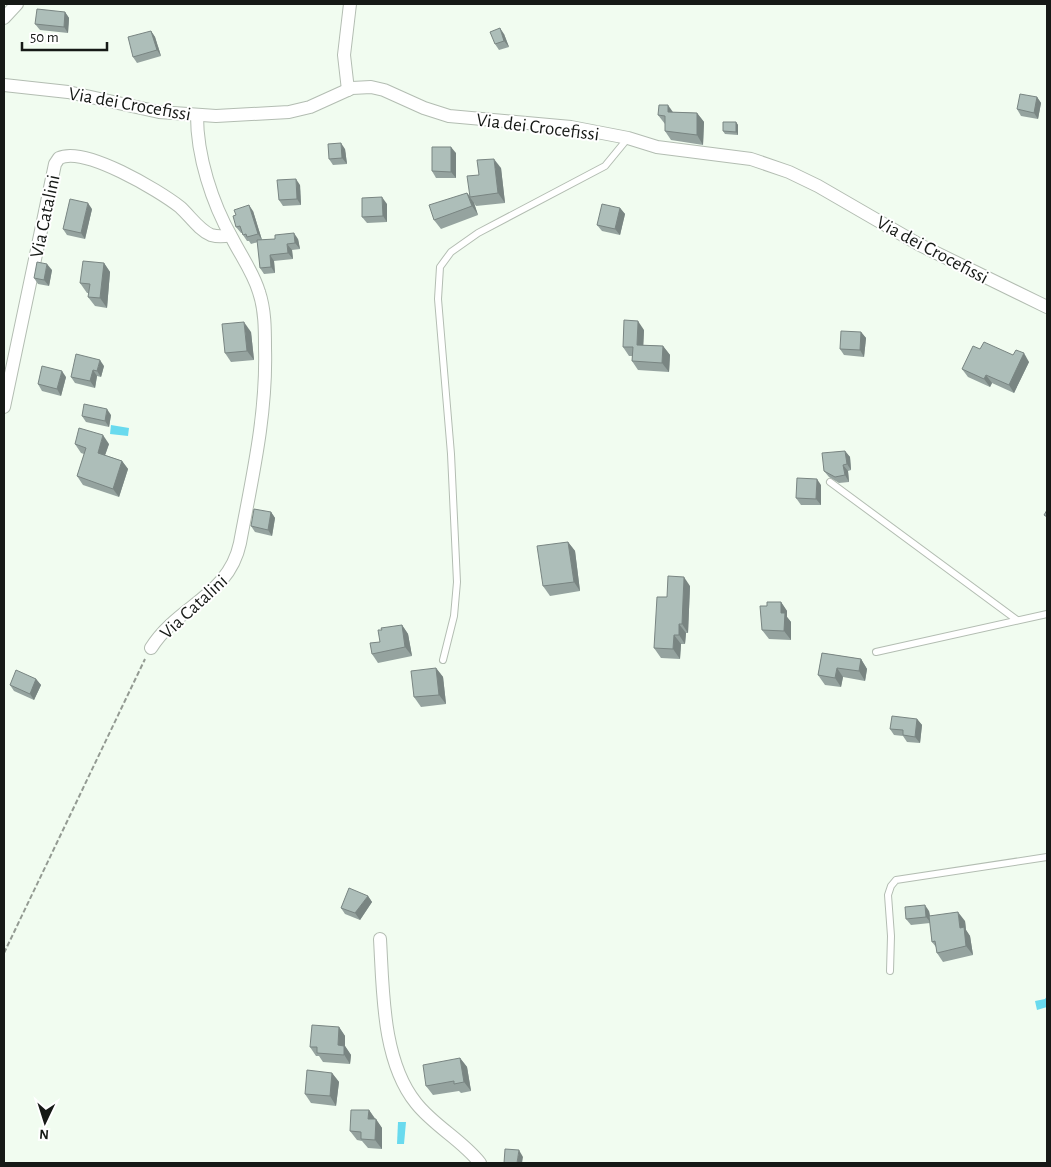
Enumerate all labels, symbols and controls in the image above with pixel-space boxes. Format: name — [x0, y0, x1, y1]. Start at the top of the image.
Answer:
scale bar — [22, 20, 108, 52]
text: 50 m — [30, 30, 59, 45]
street label: Via dei Crocefissi — [67, 84, 192, 125]
street label: Via dei Crocefissi — [475, 111, 600, 144]
street label: Via Catalini — [27, 173, 64, 260]
street label: Via dei Crocefissi — [873, 213, 991, 288]
street label: Via Catalini — [157, 571, 231, 643]
north arrow — [20, 1097, 70, 1147]
text: N — [39, 1127, 50, 1141]

